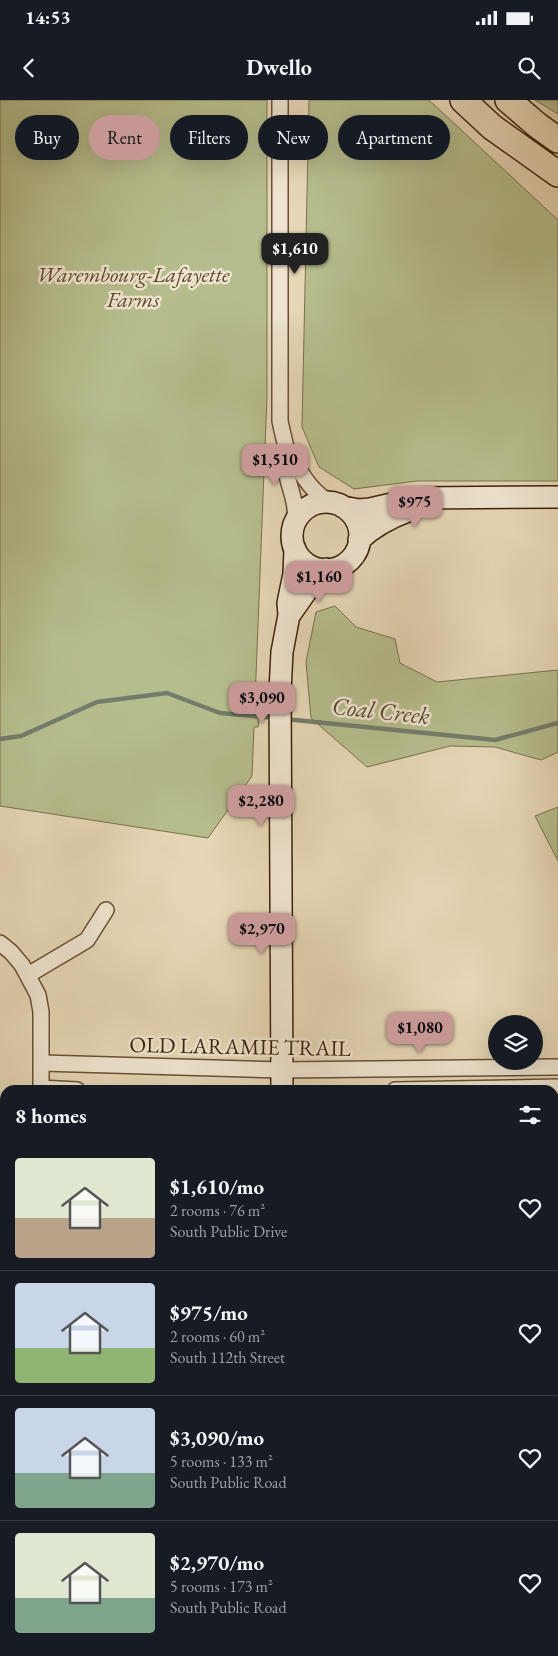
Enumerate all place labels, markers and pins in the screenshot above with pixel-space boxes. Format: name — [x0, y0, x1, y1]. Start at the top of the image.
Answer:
pin: $1,610 — [254, 232, 336, 275]
pin: $1,510 — [234, 444, 316, 486]
pin: $975 — [385, 486, 445, 528]
pin: $1,160 — [278, 560, 360, 603]
pin: $3,090 — [221, 682, 303, 724]
pin: $2,280 — [220, 784, 302, 827]
pin: $2,970 — [221, 912, 303, 955]
pin: $1,080 — [379, 1012, 461, 1054]

